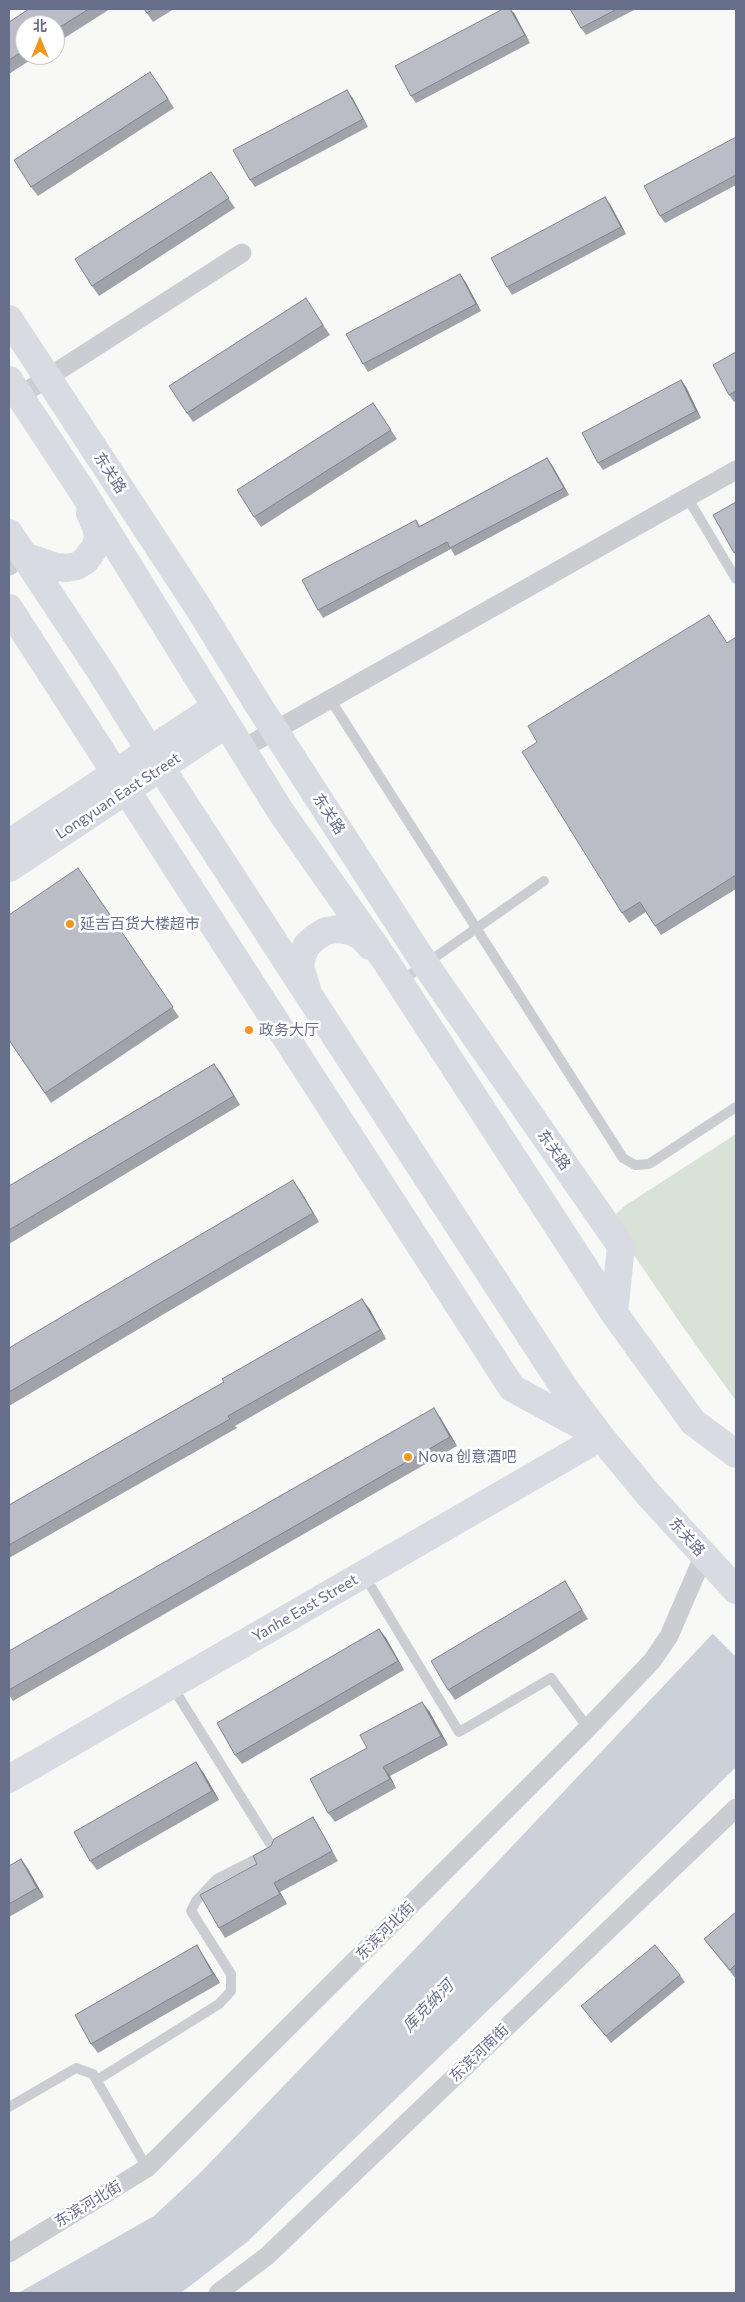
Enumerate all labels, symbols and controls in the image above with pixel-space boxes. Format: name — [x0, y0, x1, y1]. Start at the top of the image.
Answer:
north arrow — [15, 15, 65, 65]
text: 北 — [33, 17, 47, 34]
street label: 东关路 — [90, 449, 130, 497]
street label: Longyuan East Street — [52, 749, 184, 843]
street label: 东关路 — [309, 790, 349, 838]
place label: 延吉百货大楼超市 — [80, 915, 200, 933]
marker: 延吉百货大楼超市 — [64, 918, 76, 930]
place label: 政务大厅 — [259, 1021, 319, 1039]
marker: 政务大厅 — [243, 1024, 255, 1036]
street label: 东关路 — [534, 1126, 574, 1174]
place label: Nova 创意酒吧 — [418, 1448, 516, 1466]
marker: Nova 创意酒吧 — [402, 1451, 414, 1463]
street label: 东关路 — [665, 1514, 709, 1560]
street label: Yanhe East Street — [249, 1570, 361, 1646]
street label: 东滨河北街 — [352, 1898, 418, 1964]
water label: 库克纳河 — [399, 1976, 457, 2036]
street label: 东滨河南街 — [446, 2020, 512, 2086]
street label: 东滨河北街 — [51, 2177, 125, 2231]

